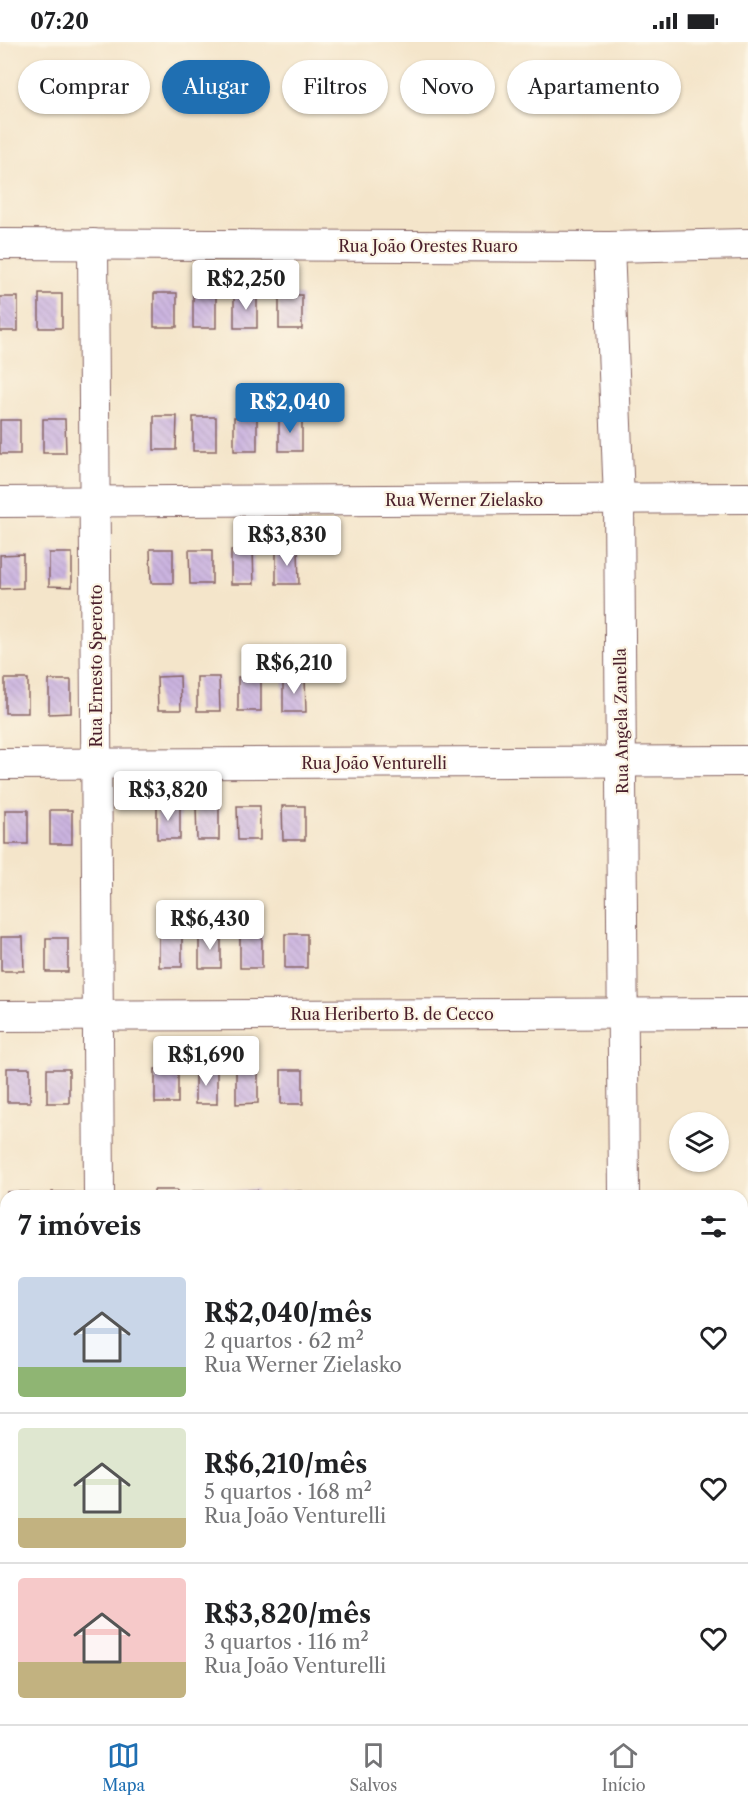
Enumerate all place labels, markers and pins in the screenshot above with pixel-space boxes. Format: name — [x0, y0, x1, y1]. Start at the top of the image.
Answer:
pin: R$2,250 — [191, 260, 301, 311]
pin: R$2,040 — [235, 383, 345, 434]
pin: R$3,830 — [232, 516, 342, 567]
pin: R$6,210 — [239, 644, 349, 695]
pin: R$3,820 — [113, 771, 223, 822]
pin: R$6,430 — [155, 900, 265, 951]
pin: R$1,690 — [151, 1036, 261, 1087]

